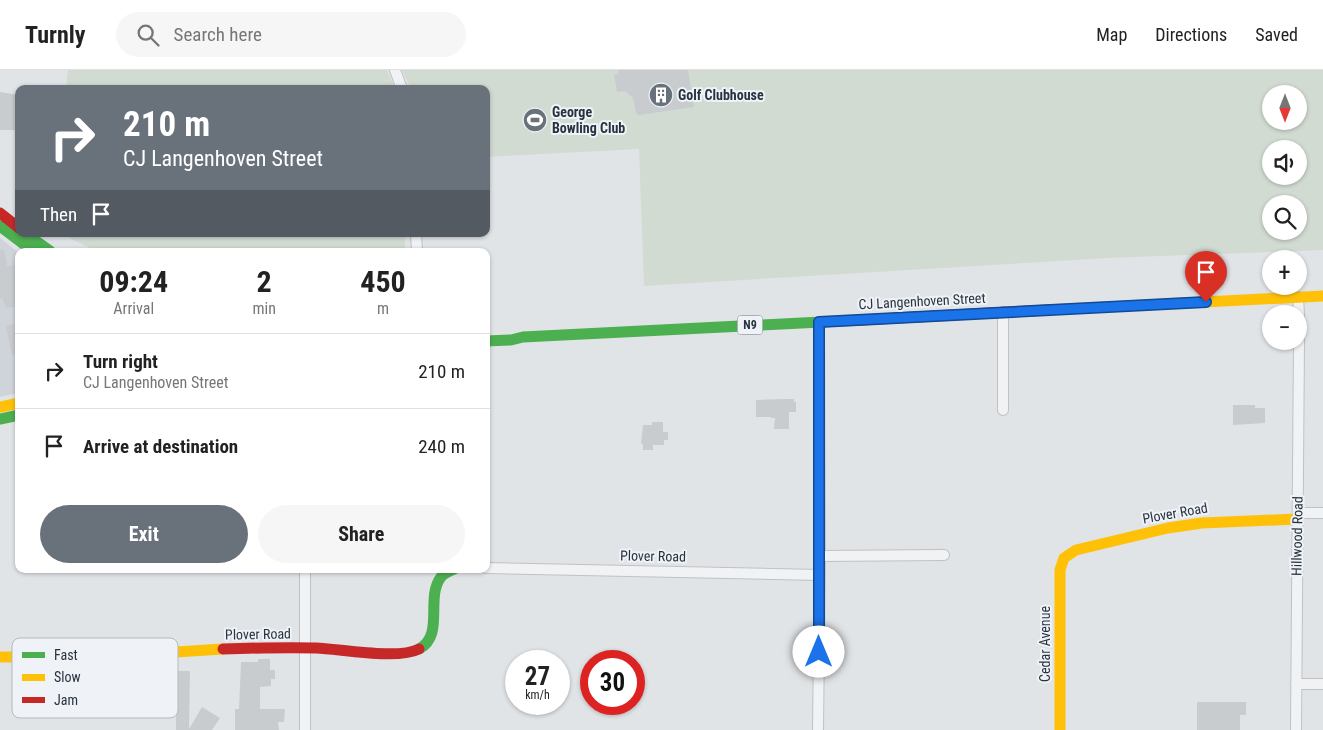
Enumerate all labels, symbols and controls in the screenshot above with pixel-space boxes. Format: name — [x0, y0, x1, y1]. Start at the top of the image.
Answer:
search box — [116, 12, 466, 57]
text: Turnly — [25, 21, 86, 49]
icon: search — [134, 21, 162, 49]
text: Search here — [174, 23, 262, 46]
text: Map — [1096, 24, 1127, 45]
text: Directions — [1155, 24, 1227, 45]
text: Saved — [1255, 24, 1298, 45]
building icon: Golf Clubhouse — [648, 82, 674, 108]
north arrow — [1262, 85, 1308, 130]
map controls — [1262, 85, 1307, 350]
place label: Golf Clubhouse — [678, 87, 764, 103]
text: 210 m — [123, 104, 210, 145]
place label: George Bowling Club — [552, 104, 625, 136]
icon: right — [40, 105, 105, 170]
sports icon: George Bowling Club — [522, 107, 548, 133]
button: sound — [1262, 140, 1307, 185]
text: CJ Langenhoven Street — [123, 146, 323, 171]
button: search — [1262, 195, 1307, 240]
icon: arrive — [87, 200, 115, 228]
text: Then — [40, 203, 77, 226]
button: + — [1262, 250, 1307, 295]
pin — [1185, 251, 1227, 302]
icon: arrive — [1192, 258, 1220, 286]
text: 09:24 — [99, 264, 168, 299]
text: 2 — [257, 264, 272, 299]
text: 450 — [360, 264, 406, 299]
street label: CJ Langenhoven Street — [858, 290, 986, 312]
text: Arrival — [113, 299, 154, 318]
text: min — [252, 299, 276, 318]
text: m — [377, 299, 389, 318]
button: − — [1262, 305, 1307, 350]
road number: N9 — [738, 316, 762, 334]
text: Turn right — [83, 350, 158, 373]
icon: right — [40, 357, 68, 385]
text: 210 m — [418, 360, 465, 383]
text: CJ Langenhoven Street — [83, 373, 228, 392]
icon: arrive — [40, 432, 68, 460]
text: Arrive at destination — [83, 435, 238, 458]
text: 240 m — [418, 435, 465, 458]
street label: Hillwood Road — [1288, 496, 1306, 576]
street label: Plover Road — [1141, 499, 1209, 527]
button: Exit — [40, 505, 248, 563]
button: Share — [258, 505, 465, 563]
street label: Plover Road — [620, 547, 686, 565]
street label: Cedar Avenue — [1037, 606, 1053, 682]
street label: Plover Road — [225, 625, 291, 643]
position arrow — [792, 625, 844, 677]
legend — [12, 638, 178, 718]
text: Fast — [54, 647, 78, 663]
speed limit sign: 30 — [580, 650, 645, 715]
text: 27 — [525, 662, 550, 691]
text: Slow — [54, 669, 81, 685]
text: km/h — [525, 688, 550, 702]
text: Jam — [54, 692, 78, 708]

